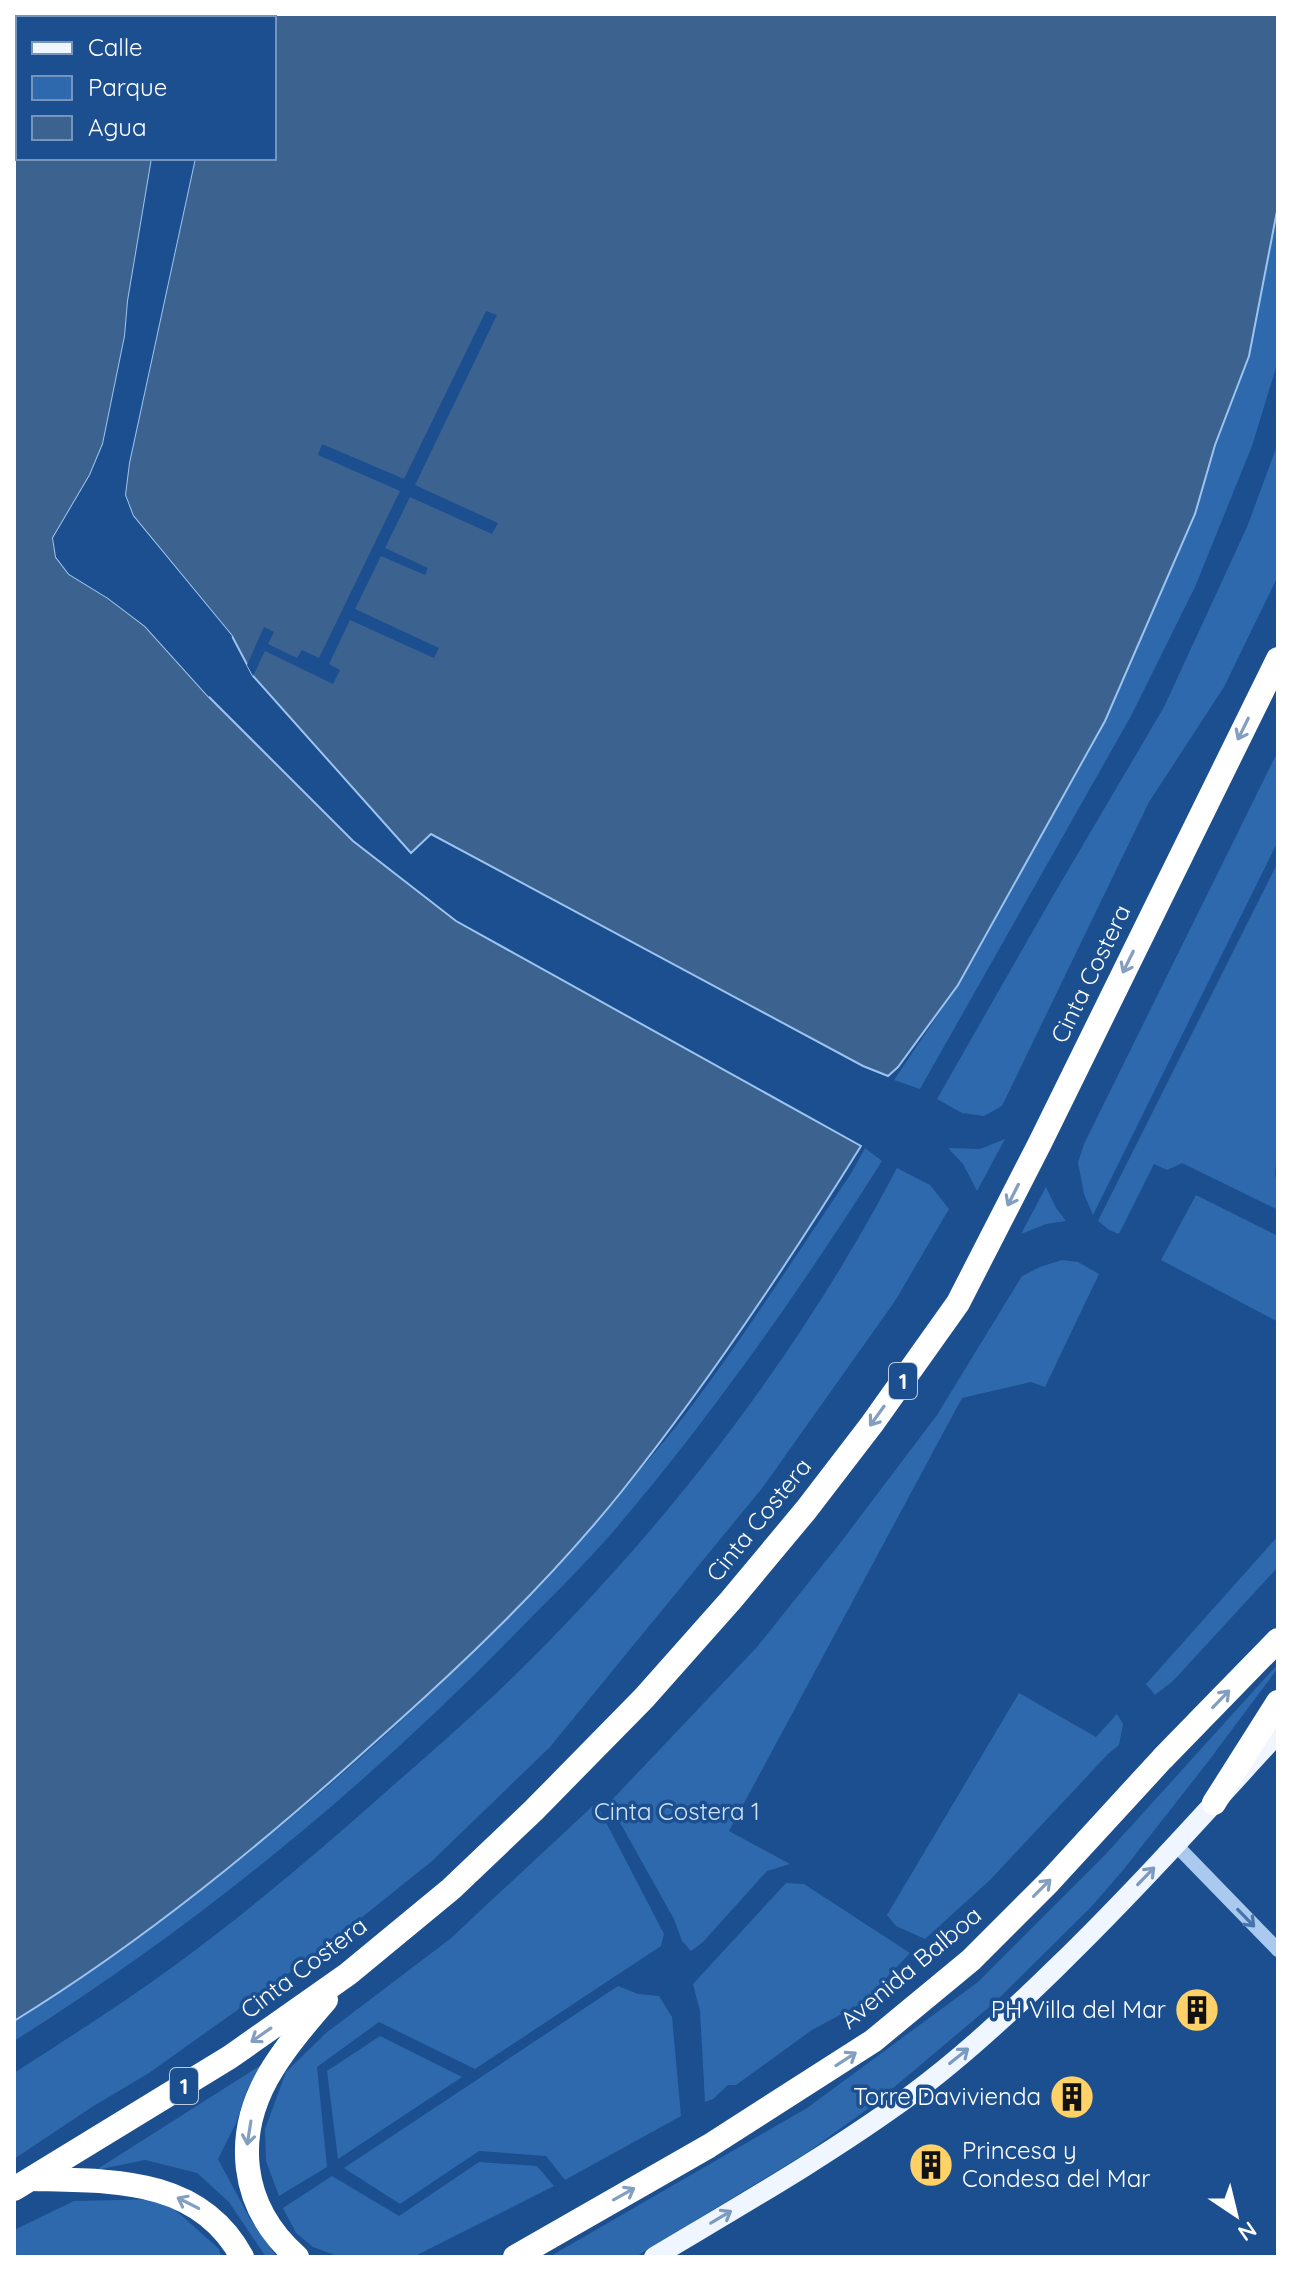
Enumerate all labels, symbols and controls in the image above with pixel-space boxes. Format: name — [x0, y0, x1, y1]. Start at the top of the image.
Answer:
legend — [16, 16, 276, 160]
text: Calle — [88, 32, 143, 62]
text: Parque — [88, 72, 167, 102]
text: Agua — [88, 112, 147, 142]
one-way arrow — [1235, 716, 1251, 740]
street label: Cinta Costera — [1044, 899, 1137, 1048]
one-way arrow — [1120, 950, 1135, 974]
one-way arrow — [1005, 1183, 1021, 1207]
road number: 1 — [889, 1363, 917, 1399]
one-way arrow — [869, 1405, 886, 1426]
street label: Cinta Costera — [699, 1451, 817, 1587]
one-way arrow — [1211, 1689, 1230, 1709]
park label: Cinta Costera 1 — [594, 1796, 760, 1826]
one-way arrow — [1136, 1867, 1155, 1886]
one-way arrow — [1032, 1879, 1051, 1898]
street label: Avenida Balboa — [834, 1900, 987, 2035]
one-way arrow — [1237, 1908, 1256, 1928]
street label: Cinta Costera — [234, 1910, 372, 2024]
building icon: PH Villa del Mar — [1173, 1986, 1221, 2034]
place label: PH Villa del Mar — [991, 1994, 1166, 2024]
one-way arrow — [251, 2027, 273, 2043]
one-way arrow — [948, 2047, 969, 2065]
one-way arrow — [835, 2050, 857, 2067]
road number: 1 — [170, 2068, 198, 2104]
building icon: Torre Davivienda — [1048, 2073, 1096, 2121]
place label: Torre Davivienda — [853, 2081, 1041, 2111]
one-way arrow — [241, 2120, 256, 2145]
place label: Princesa y Condesa del Mar — [962, 2135, 1151, 2193]
building icon: Princesa y Condesa del Mar — [907, 2141, 955, 2189]
north arrow — [1196, 2175, 1276, 2255]
one-way arrow — [612, 2186, 636, 2201]
one-way arrow — [177, 2194, 201, 2210]
one-way arrow — [709, 2209, 732, 2225]
text: N — [1233, 2215, 1262, 2247]

